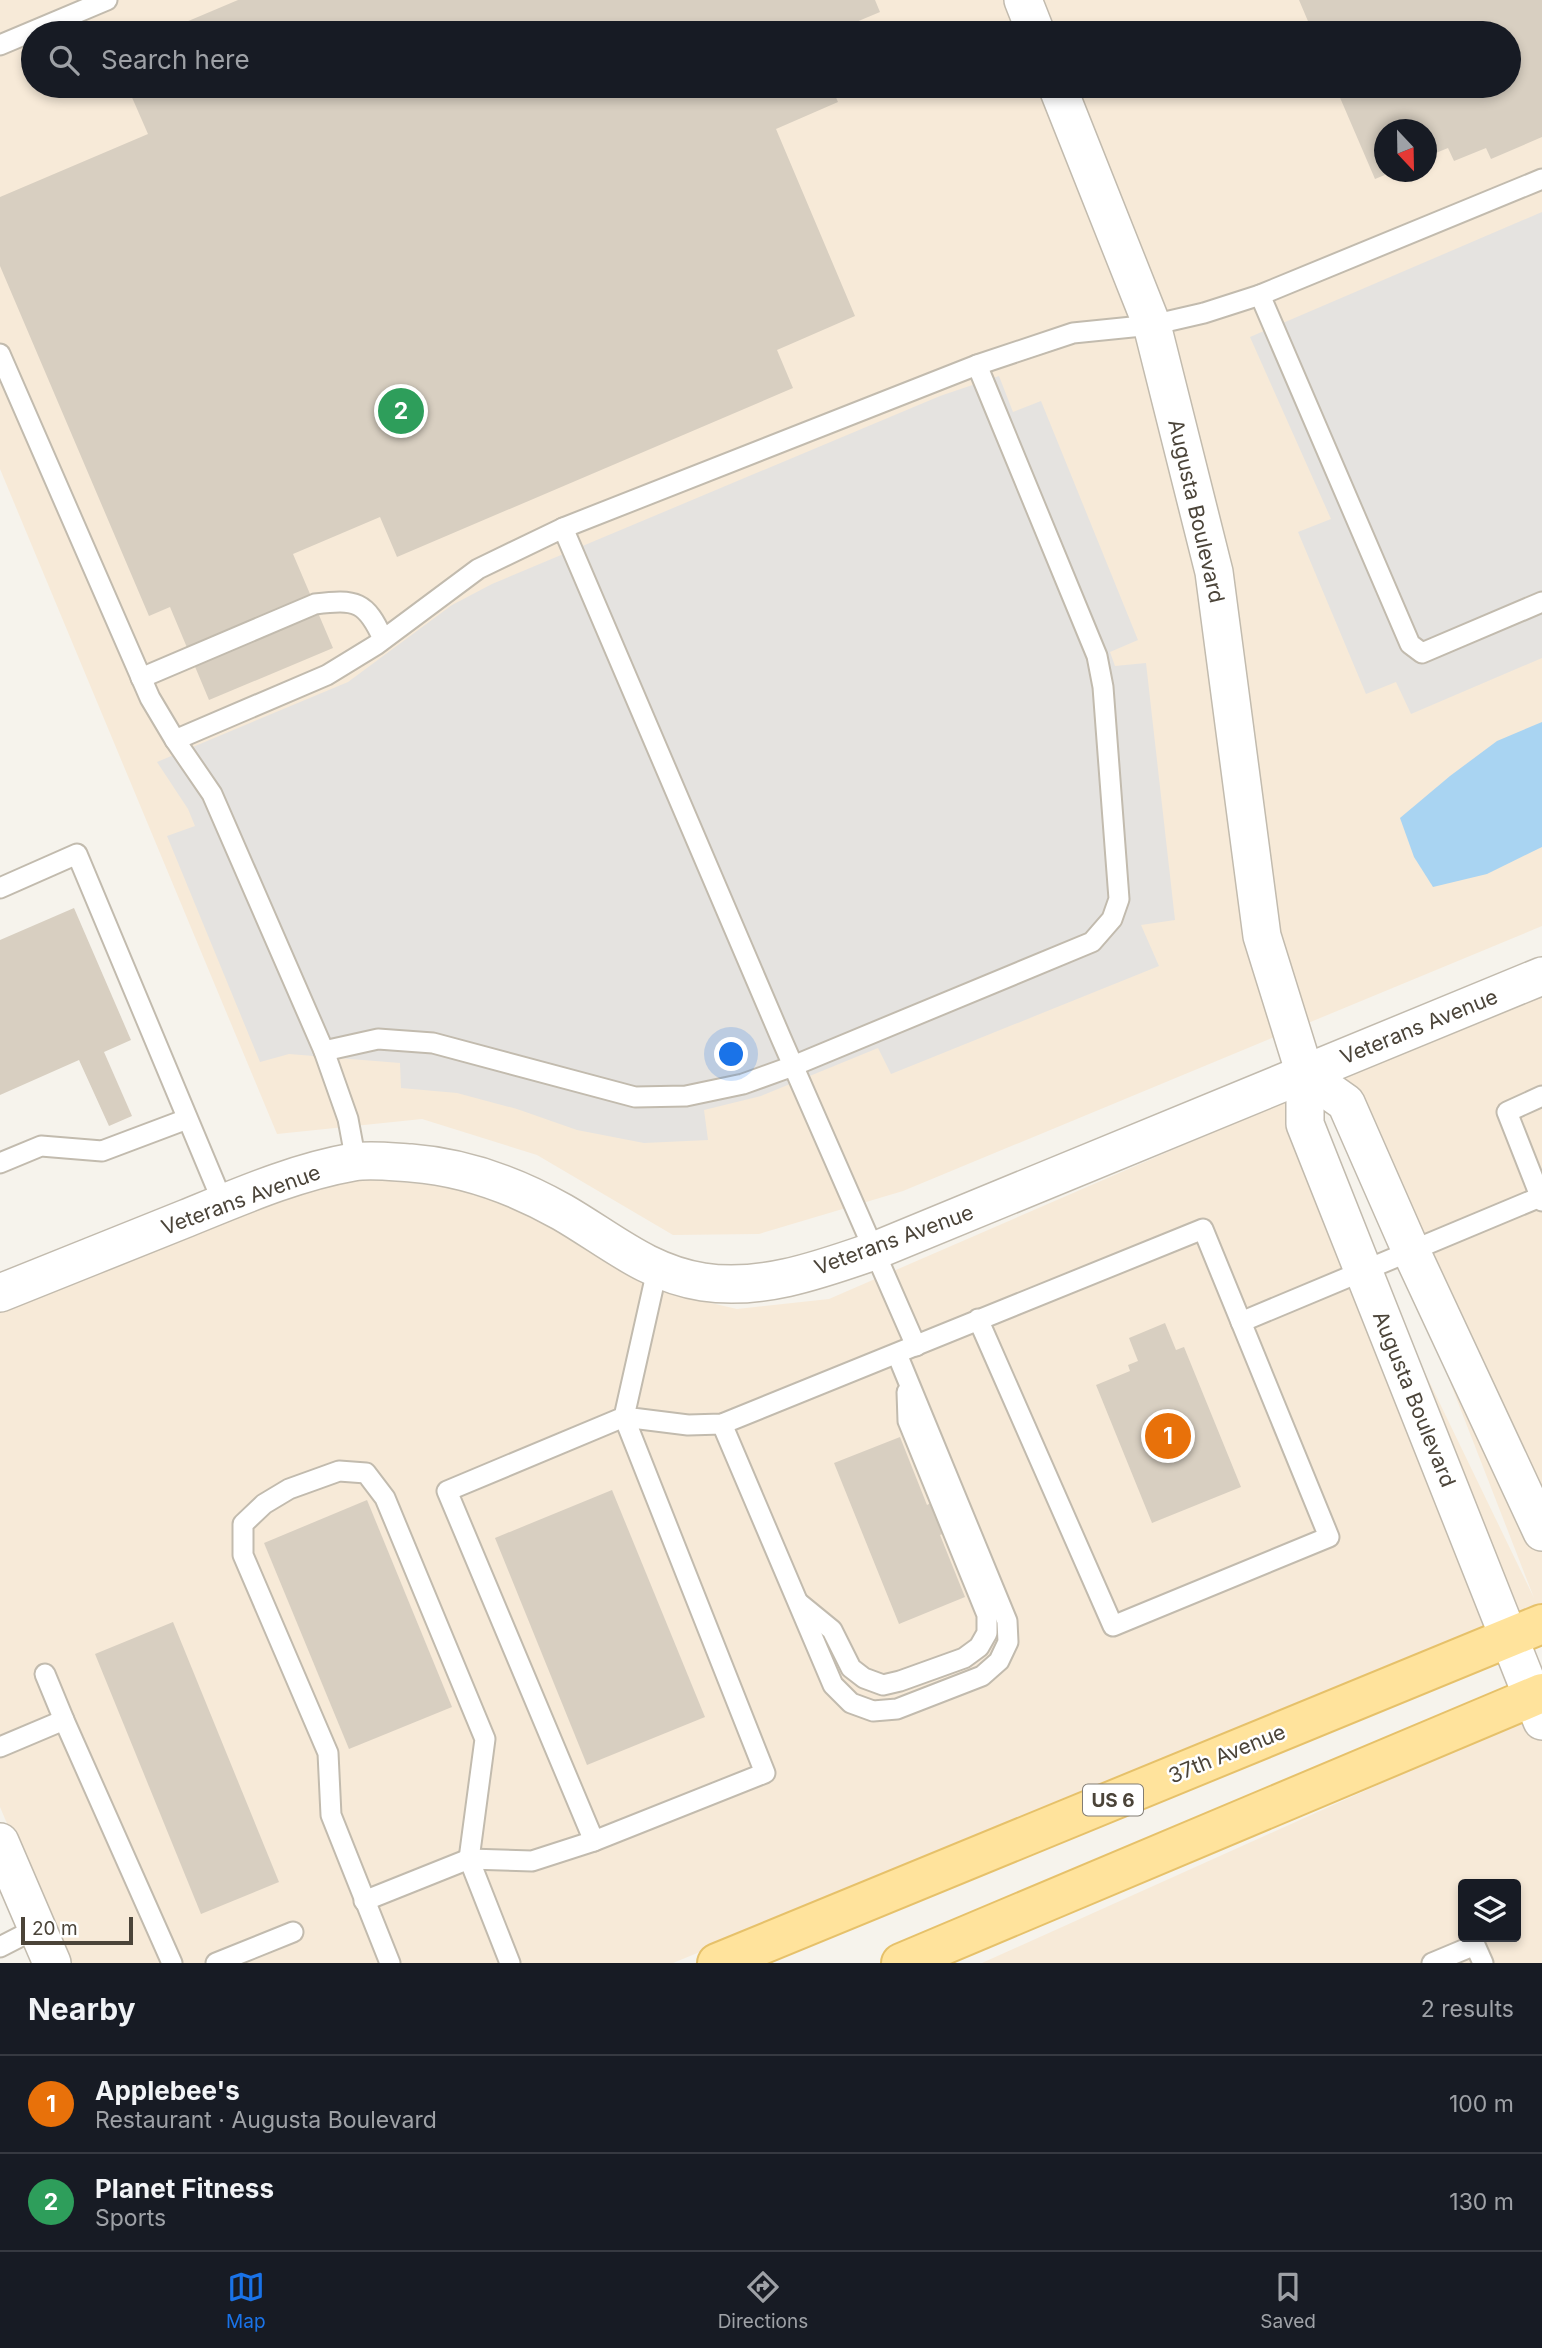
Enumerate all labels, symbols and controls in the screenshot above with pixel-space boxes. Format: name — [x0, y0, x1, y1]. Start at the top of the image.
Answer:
search box — [21, 21, 1521, 98]
icon: search — [45, 41, 83, 79]
text: Search here — [101, 44, 250, 75]
north arrow — [1374, 119, 1437, 182]
pin: 2 — [378, 385, 424, 437]
street label: Augusta Boulevard — [1163, 417, 1230, 605]
street label: Veterans Avenue — [1337, 984, 1501, 1069]
your location — [714, 1037, 748, 1071]
street label: Veterans Avenue — [158, 1159, 324, 1240]
street label: Veterans Avenue — [811, 1199, 977, 1280]
street label: Augusta Boulevard — [1368, 1307, 1461, 1490]
pin: 1 — [1145, 1410, 1191, 1462]
street label: 37th Avenue — [1165, 1719, 1289, 1788]
road number: US 6 — [1083, 1784, 1143, 1816]
map controls — [1458, 1879, 1521, 1942]
button: layers — [1458, 1879, 1521, 1942]
scale bar — [21, 1914, 133, 1946]
text: 20 m — [32, 1917, 78, 1940]
text: Nearby — [28, 1991, 136, 2027]
text: 2 results — [1421, 1995, 1514, 2023]
text: Applebee's — [95, 2075, 240, 2106]
text: 1 — [46, 2090, 56, 2118]
text: 100 m — [1449, 2090, 1514, 2118]
text: Restaurant · Augusta Boulevard — [95, 2106, 437, 2134]
text: Planet Fitness — [95, 2173, 274, 2204]
text: 2 — [44, 2188, 58, 2216]
text: 130 m — [1449, 2188, 1514, 2216]
text: Sports — [95, 2204, 166, 2232]
tab: Map — [226, 2268, 266, 2333]
tab: Directions — [718, 2268, 808, 2333]
tab: Saved — [1260, 2268, 1316, 2333]

